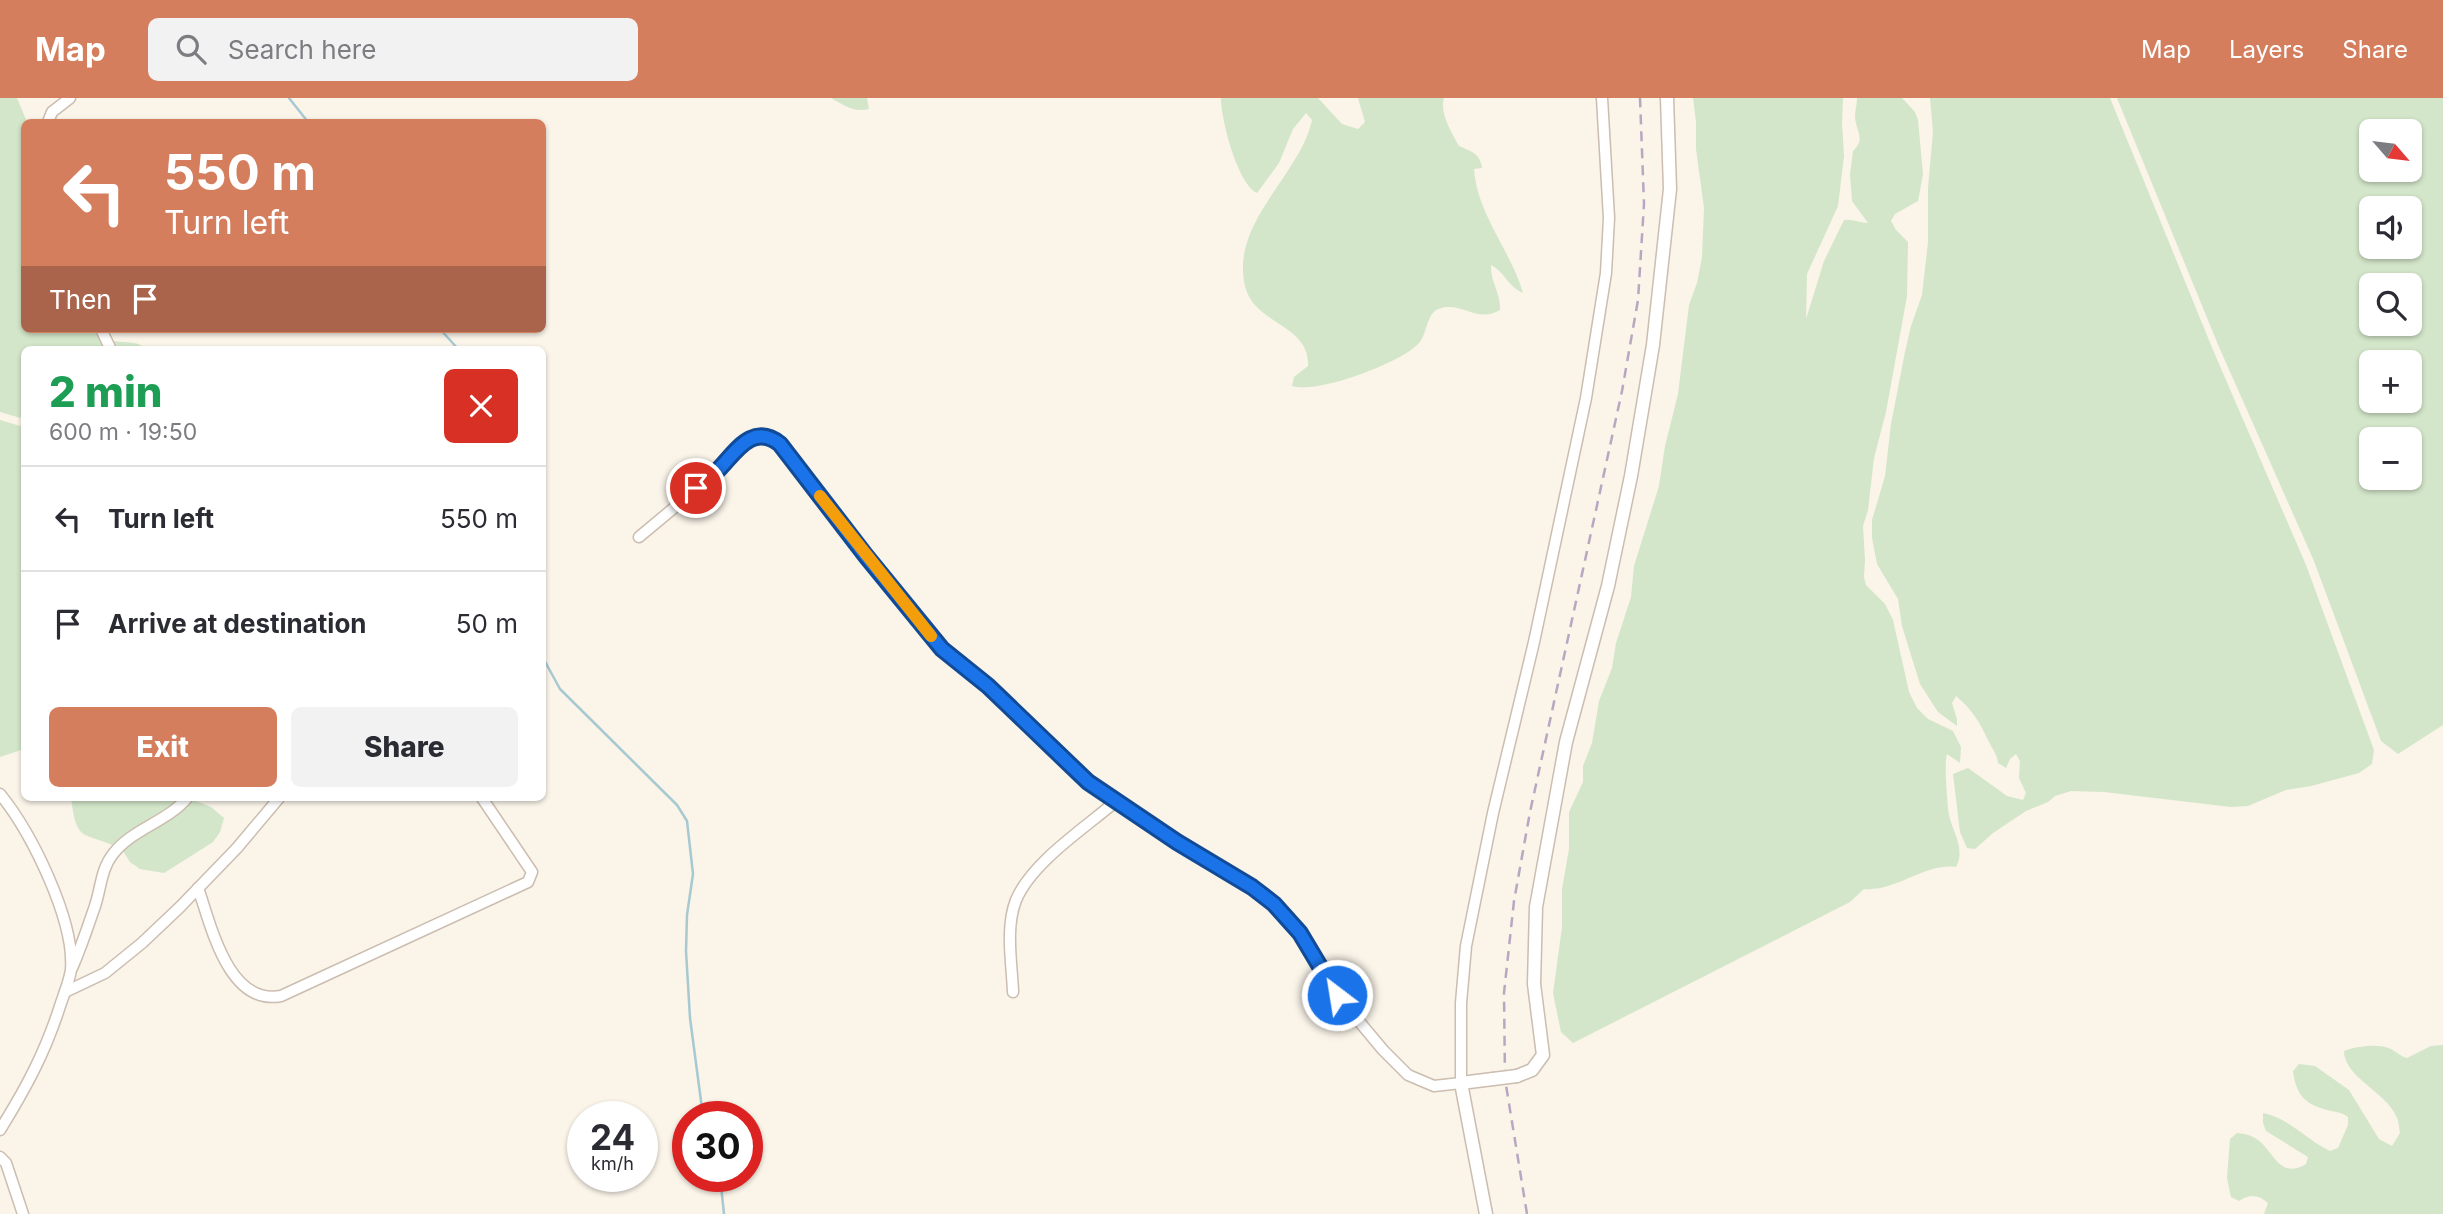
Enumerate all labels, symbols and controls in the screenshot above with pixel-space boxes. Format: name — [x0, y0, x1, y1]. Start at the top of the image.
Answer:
search box — [148, 18, 638, 81]
text: Map — [35, 29, 106, 69]
icon: search — [172, 30, 210, 68]
text: Search here — [228, 34, 376, 65]
text: Map — [2141, 35, 2191, 64]
text: Layers — [2229, 35, 2304, 64]
text: Share — [2342, 35, 2408, 64]
north arrow — [2359, 119, 2422, 182]
map controls — [2359, 119, 2422, 490]
text: 550 m — [164, 143, 316, 202]
icon: left — [49, 147, 140, 238]
button: sound — [2359, 196, 2422, 259]
text: Turn left — [164, 203, 289, 242]
button: search — [2359, 273, 2422, 336]
icon: arrive — [126, 280, 164, 318]
text: Then — [49, 284, 112, 315]
button: + — [2359, 350, 2422, 413]
text: 2 min — [49, 366, 163, 417]
button: close — [444, 369, 518, 443]
text: 600 m · 19:50 — [49, 418, 197, 446]
button: − — [2359, 427, 2422, 490]
pin — [666, 458, 726, 518]
icon: arrive — [677, 469, 715, 507]
icon: left — [49, 500, 87, 538]
text: Turn left — [108, 503, 214, 534]
text: 550 m — [440, 503, 518, 534]
icon: arrive — [49, 605, 87, 643]
text: Arrive at destination — [108, 608, 367, 639]
text: 50 m — [456, 608, 518, 639]
button: Exit — [49, 707, 277, 787]
button: Share — [291, 707, 518, 787]
position arrow — [1300, 958, 1374, 1032]
speed limit sign: 30 — [672, 1101, 763, 1192]
text: 24 — [590, 1116, 635, 1158]
text: km/h — [591, 1153, 634, 1174]

